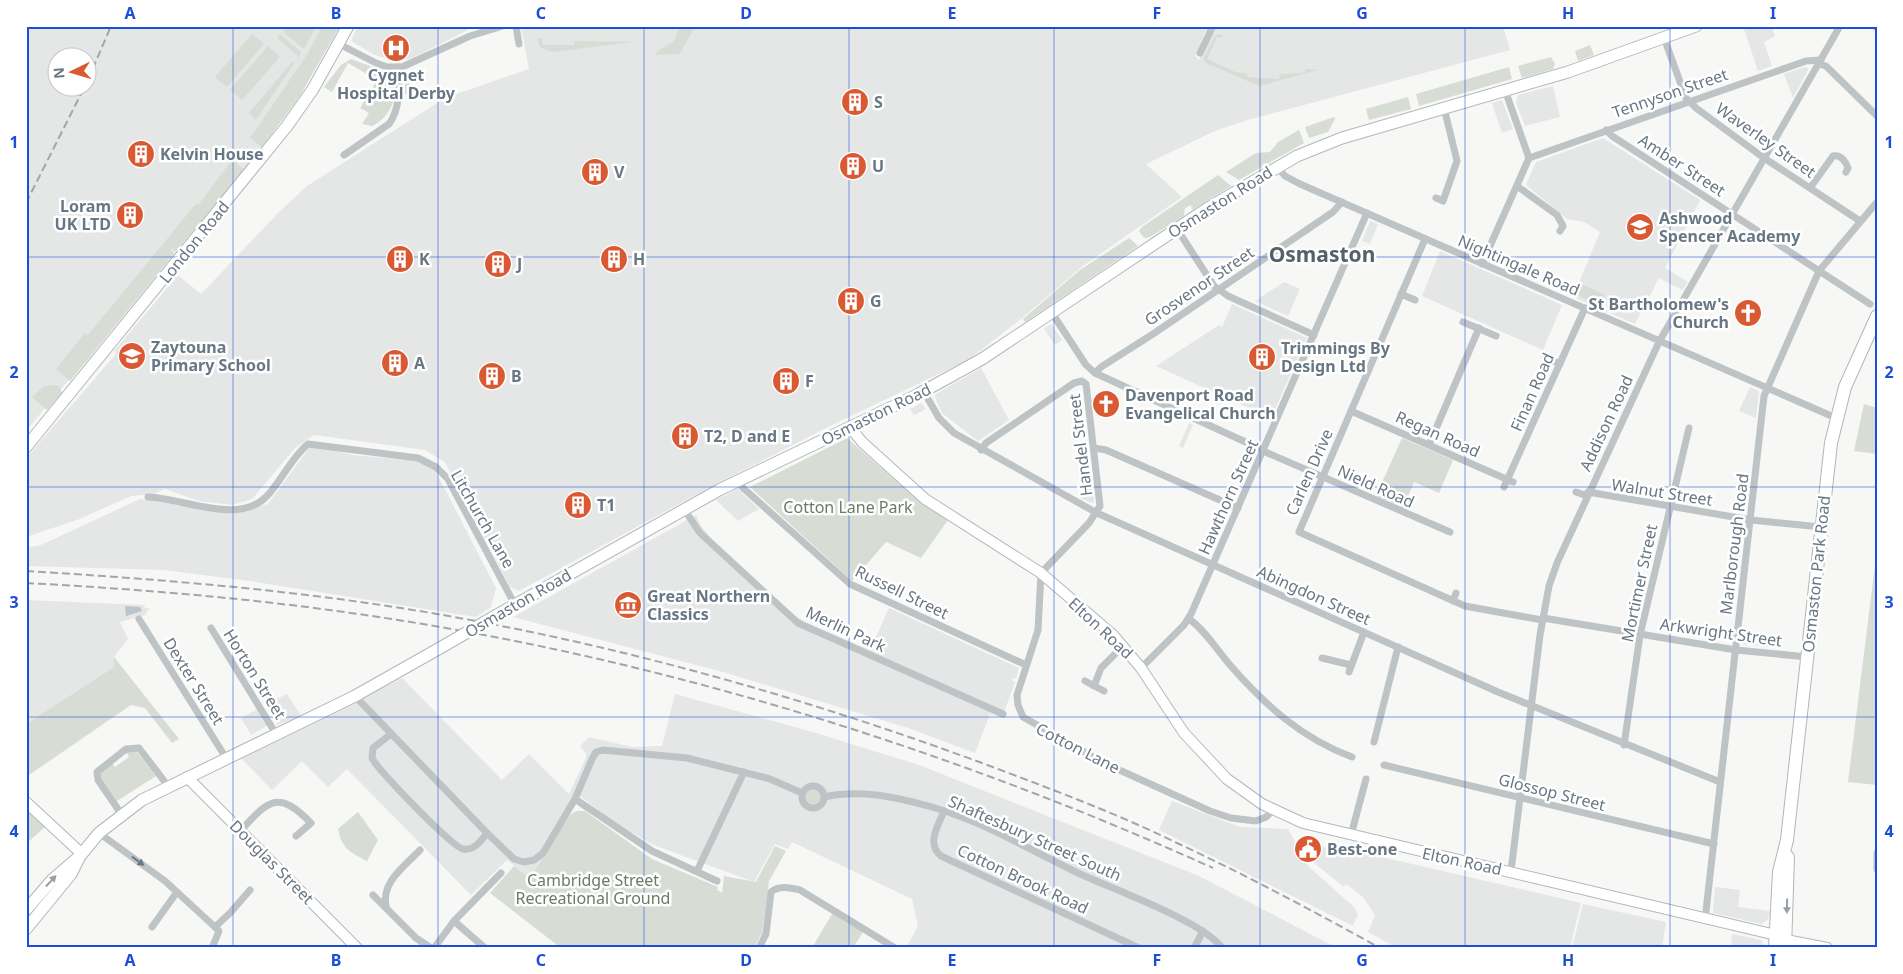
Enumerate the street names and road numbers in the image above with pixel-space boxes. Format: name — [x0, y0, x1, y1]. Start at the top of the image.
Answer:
street label: Tennyson Street — [1609, 63, 1731, 123]
street label: Waverley Street — [1712, 97, 1820, 183]
street label: Amber Street — [1634, 129, 1730, 201]
street label: Osmaston Road — [1163, 161, 1277, 243]
street label: London Road — [154, 196, 234, 288]
street label: Nightingale Road — [1455, 229, 1583, 301]
street label: Grosvenor Street — [1140, 241, 1258, 331]
street label: Finan Road — [1505, 349, 1559, 435]
street label: Addison Road — [1574, 371, 1638, 475]
street label: Osmaston Road — [817, 378, 935, 450]
street label: Handel Street — [1063, 393, 1097, 497]
street label: Regan Road — [1392, 406, 1484, 462]
street label: Carlen Drive — [1280, 425, 1338, 519]
street label: Hawthorn Street — [1193, 436, 1263, 558]
street label: Nield Road — [1334, 459, 1418, 513]
street label: Litchurch Lane — [446, 466, 520, 572]
street label: Marlborough Road — [1714, 472, 1754, 616]
street label: Walnut Street — [1610, 473, 1714, 511]
street label: Osmaston Park Road — [1797, 494, 1835, 654]
street label: Mortimer Street — [1616, 522, 1662, 644]
street label: Russell Street — [852, 560, 953, 624]
street label: Abingdon Street — [1254, 560, 1374, 630]
street label: Osmaston Road — [461, 564, 575, 642]
street label: Elton Road — [1064, 592, 1138, 664]
street label: Merlin Park — [802, 601, 890, 657]
street label: Arkwright Street — [1659, 613, 1784, 651]
street label: Horton Street — [219, 625, 292, 723]
street label: Dexter Street — [158, 633, 230, 729]
street label: Cotton Lane — [1032, 717, 1124, 779]
street label: Glossop Street — [1496, 768, 1608, 816]
street label: Shaftesbury Street South — [945, 790, 1125, 886]
street label: Douglas Street — [225, 815, 319, 909]
street label: Cotton Brook Road — [954, 839, 1092, 919]
street label: Elton Road — [1420, 842, 1504, 880]

